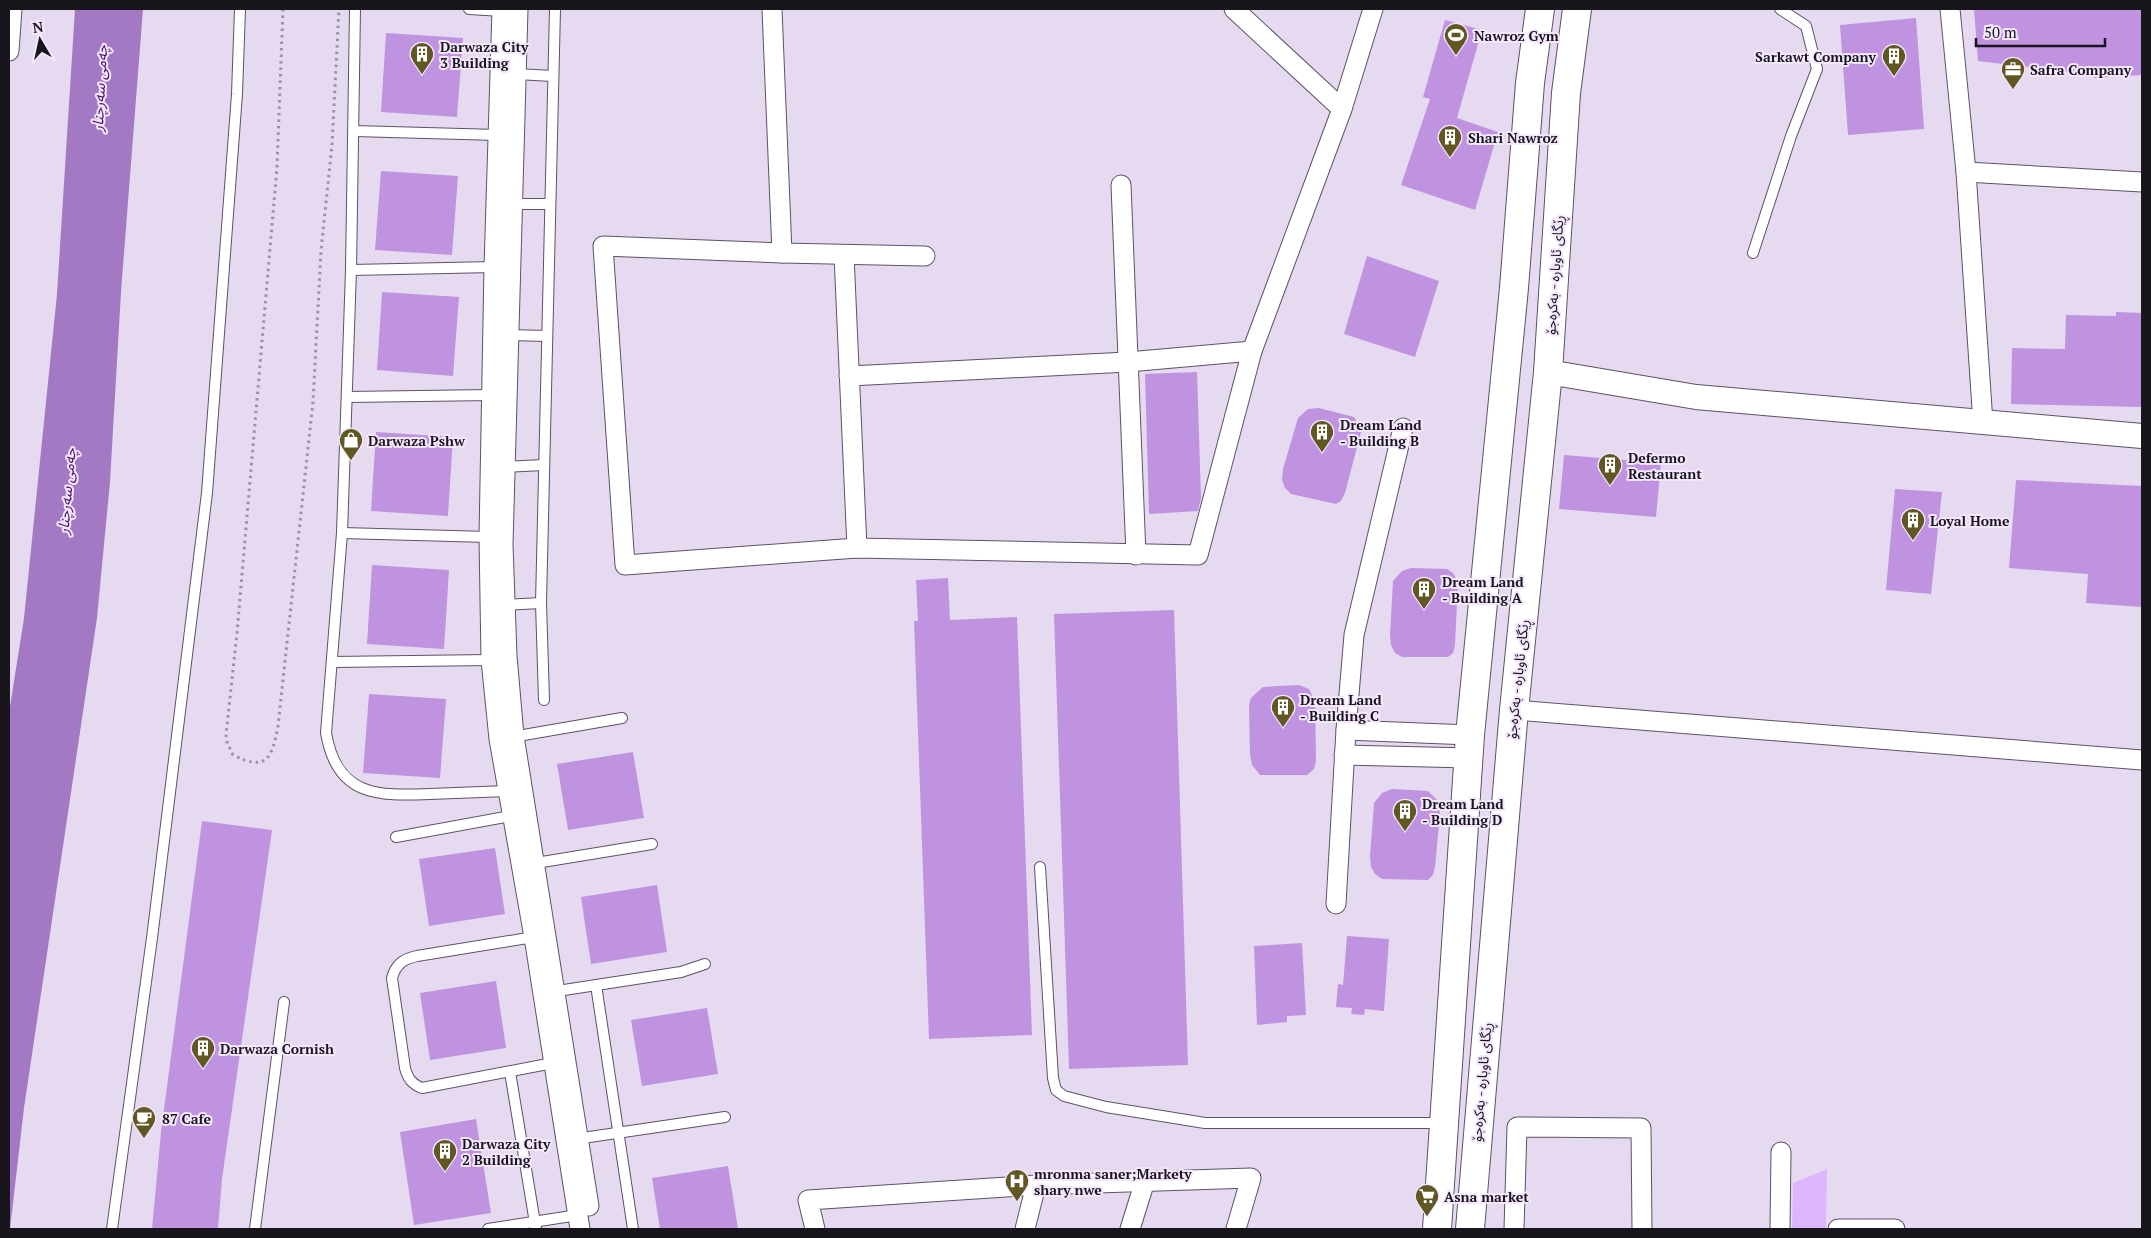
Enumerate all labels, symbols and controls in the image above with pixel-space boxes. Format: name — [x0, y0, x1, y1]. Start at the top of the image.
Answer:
north arrow — [15, 15, 65, 65]
scale bar — [1976, 15, 2105, 47]
text: N — [31, 16, 45, 37]
sports icon: Nawroz Gym — [1443, 22, 1469, 56]
text: 50 m — [1984, 22, 2017, 42]
place label: Nawroz Gym — [1474, 26, 1559, 45]
place label: Darwaza City 3 Building — [440, 37, 529, 72]
building icon: Darwaza City 3 Building — [409, 41, 435, 75]
building icon: Sarkawt Company — [1881, 43, 1907, 77]
water label: چەمی سەرچنار — [87, 44, 112, 133]
place label: Sarkawt Company — [1755, 47, 1877, 66]
office icon: Safra Company — [2000, 56, 2026, 90]
place label: Safra Company — [2030, 60, 2132, 79]
building icon: Shari Nawroz — [1437, 124, 1463, 158]
place label: Shari Nawroz — [1468, 128, 1558, 147]
street label: ڕێگای ئاوبارە - بەکرەجۆ — [1540, 215, 1571, 336]
place label: Dream Land - Building B — [1340, 415, 1422, 450]
building icon: Dream Land - Building B — [1309, 419, 1335, 453]
shop icon: Darwaza Pshw — [338, 427, 364, 461]
place label: Darwaza Pshw — [368, 431, 466, 450]
water label: چەمی سەرچنار — [52, 447, 81, 536]
place label: Defermo Restaurant — [1628, 448, 1702, 483]
building icon: Defermo Restaurant — [1597, 452, 1623, 486]
building icon: Loyal Home — [1900, 507, 1926, 541]
place label: Loyal Home — [1930, 511, 2010, 530]
place label: Dream Land - Building A — [1442, 572, 1524, 607]
building icon: Dream Land - Building A — [1411, 576, 1437, 610]
street label: ڕێگای ئاوبارە - بەکرەجۆ — [1501, 618, 1536, 740]
place label: Dream Land - Building C — [1300, 690, 1382, 725]
building icon: Dream Land - Building C — [1270, 694, 1296, 728]
place label: Dream Land - Building D — [1422, 794, 1504, 829]
building icon: Dream Land - Building D — [1392, 798, 1418, 832]
street label: ڕێگای ئاوبارە - بەکرەجۆ — [1466, 1021, 1499, 1143]
building icon: Darwaza Cornish — [190, 1035, 216, 1069]
place label: Darwaza Cornish — [220, 1039, 334, 1058]
cafe icon: 87 Cafe — [131, 1105, 157, 1139]
place label: 87 Cafe — [162, 1109, 212, 1128]
place label: Darwaza City 2 Building — [462, 1134, 551, 1169]
building icon: Darwaza City 2 Building — [432, 1138, 458, 1172]
place label: mronma saner;Markety shary nwe — [1034, 1164, 1192, 1199]
hospital icon: mronma saner;Markety shary nwe — [1004, 1168, 1030, 1202]
supermarket icon: Asna market — [1414, 1183, 1440, 1217]
place label: Asna market — [1444, 1187, 1529, 1206]

